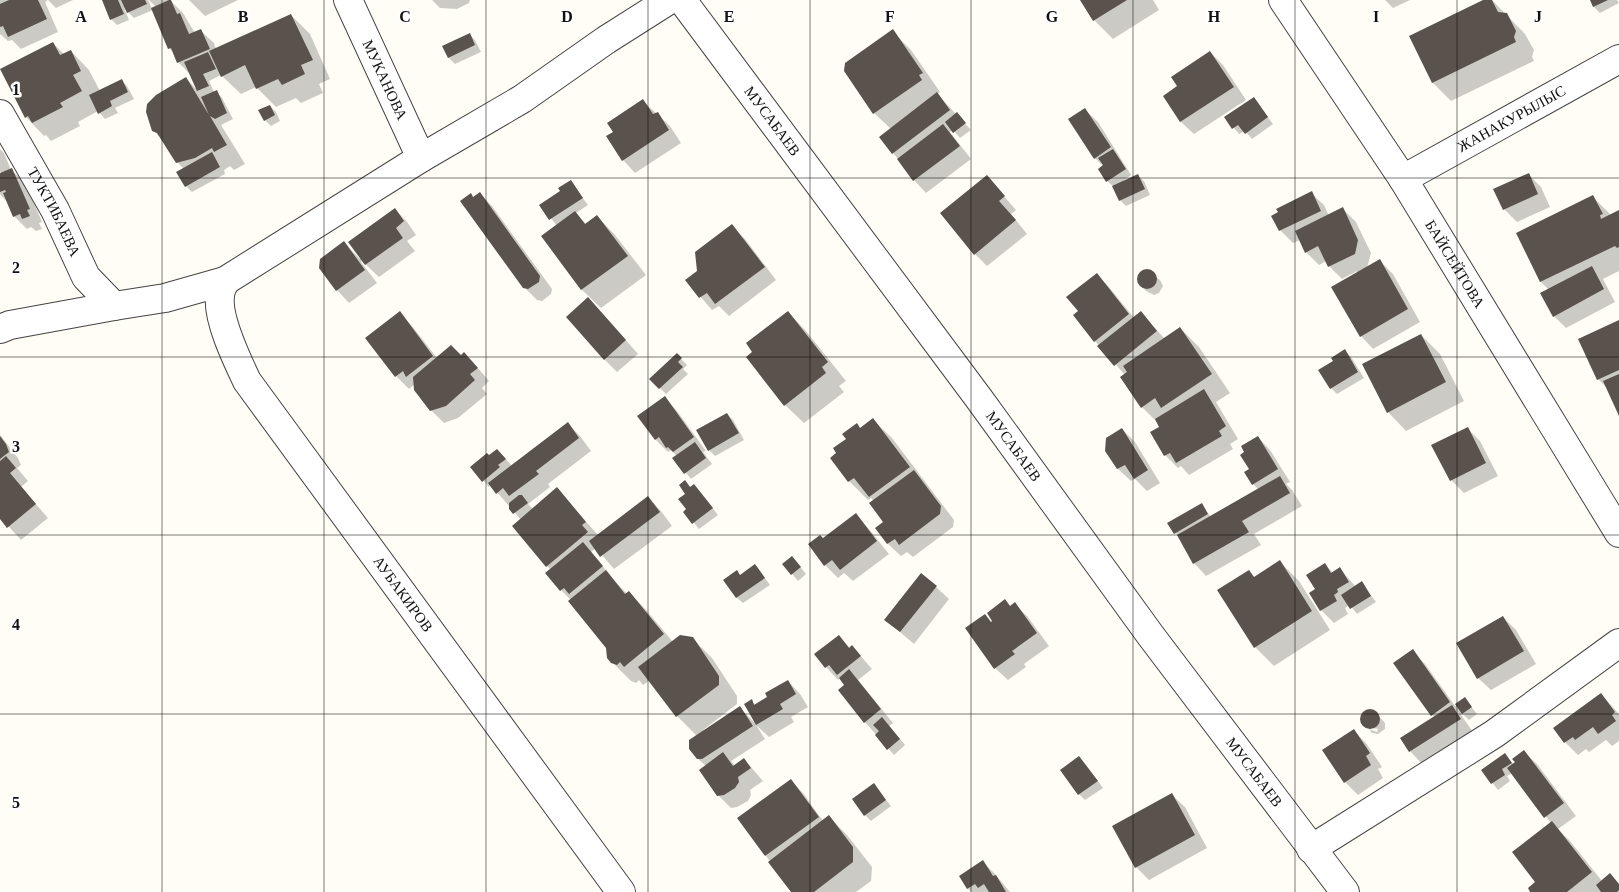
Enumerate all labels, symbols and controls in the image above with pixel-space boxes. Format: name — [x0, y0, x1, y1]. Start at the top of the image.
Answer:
text: A — [75, 8, 87, 25]
text: B — [238, 8, 249, 25]
text: C — [399, 8, 411, 25]
text: D — [561, 8, 573, 25]
text: E — [724, 8, 734, 25]
text: F — [885, 8, 895, 25]
text: G — [1046, 8, 1059, 25]
text: H — [1208, 8, 1221, 25]
text: I — [1373, 8, 1379, 25]
text: J — [1534, 8, 1542, 25]
street label: МУКАНОВА — [360, 37, 410, 123]
text: 1 — [12, 81, 20, 98]
street label: ЖАНАКУРЫЛЫС — [1455, 82, 1568, 155]
street label: МУСАБАЕВ — [741, 83, 803, 159]
street label: ТУКТИБАЕВА — [24, 165, 84, 259]
street label: БАЙСЕЙТОВА — [1422, 217, 1488, 311]
text: 2 — [12, 259, 20, 276]
street label: МУСАБАЕВ — [983, 408, 1044, 484]
text: 3 — [12, 438, 20, 455]
street label: АУБАКИРОВ — [370, 553, 436, 635]
text: 4 — [12, 616, 20, 633]
street label: МУСАБАЕВ — [1223, 734, 1285, 810]
text: 5 — [12, 794, 20, 811]

